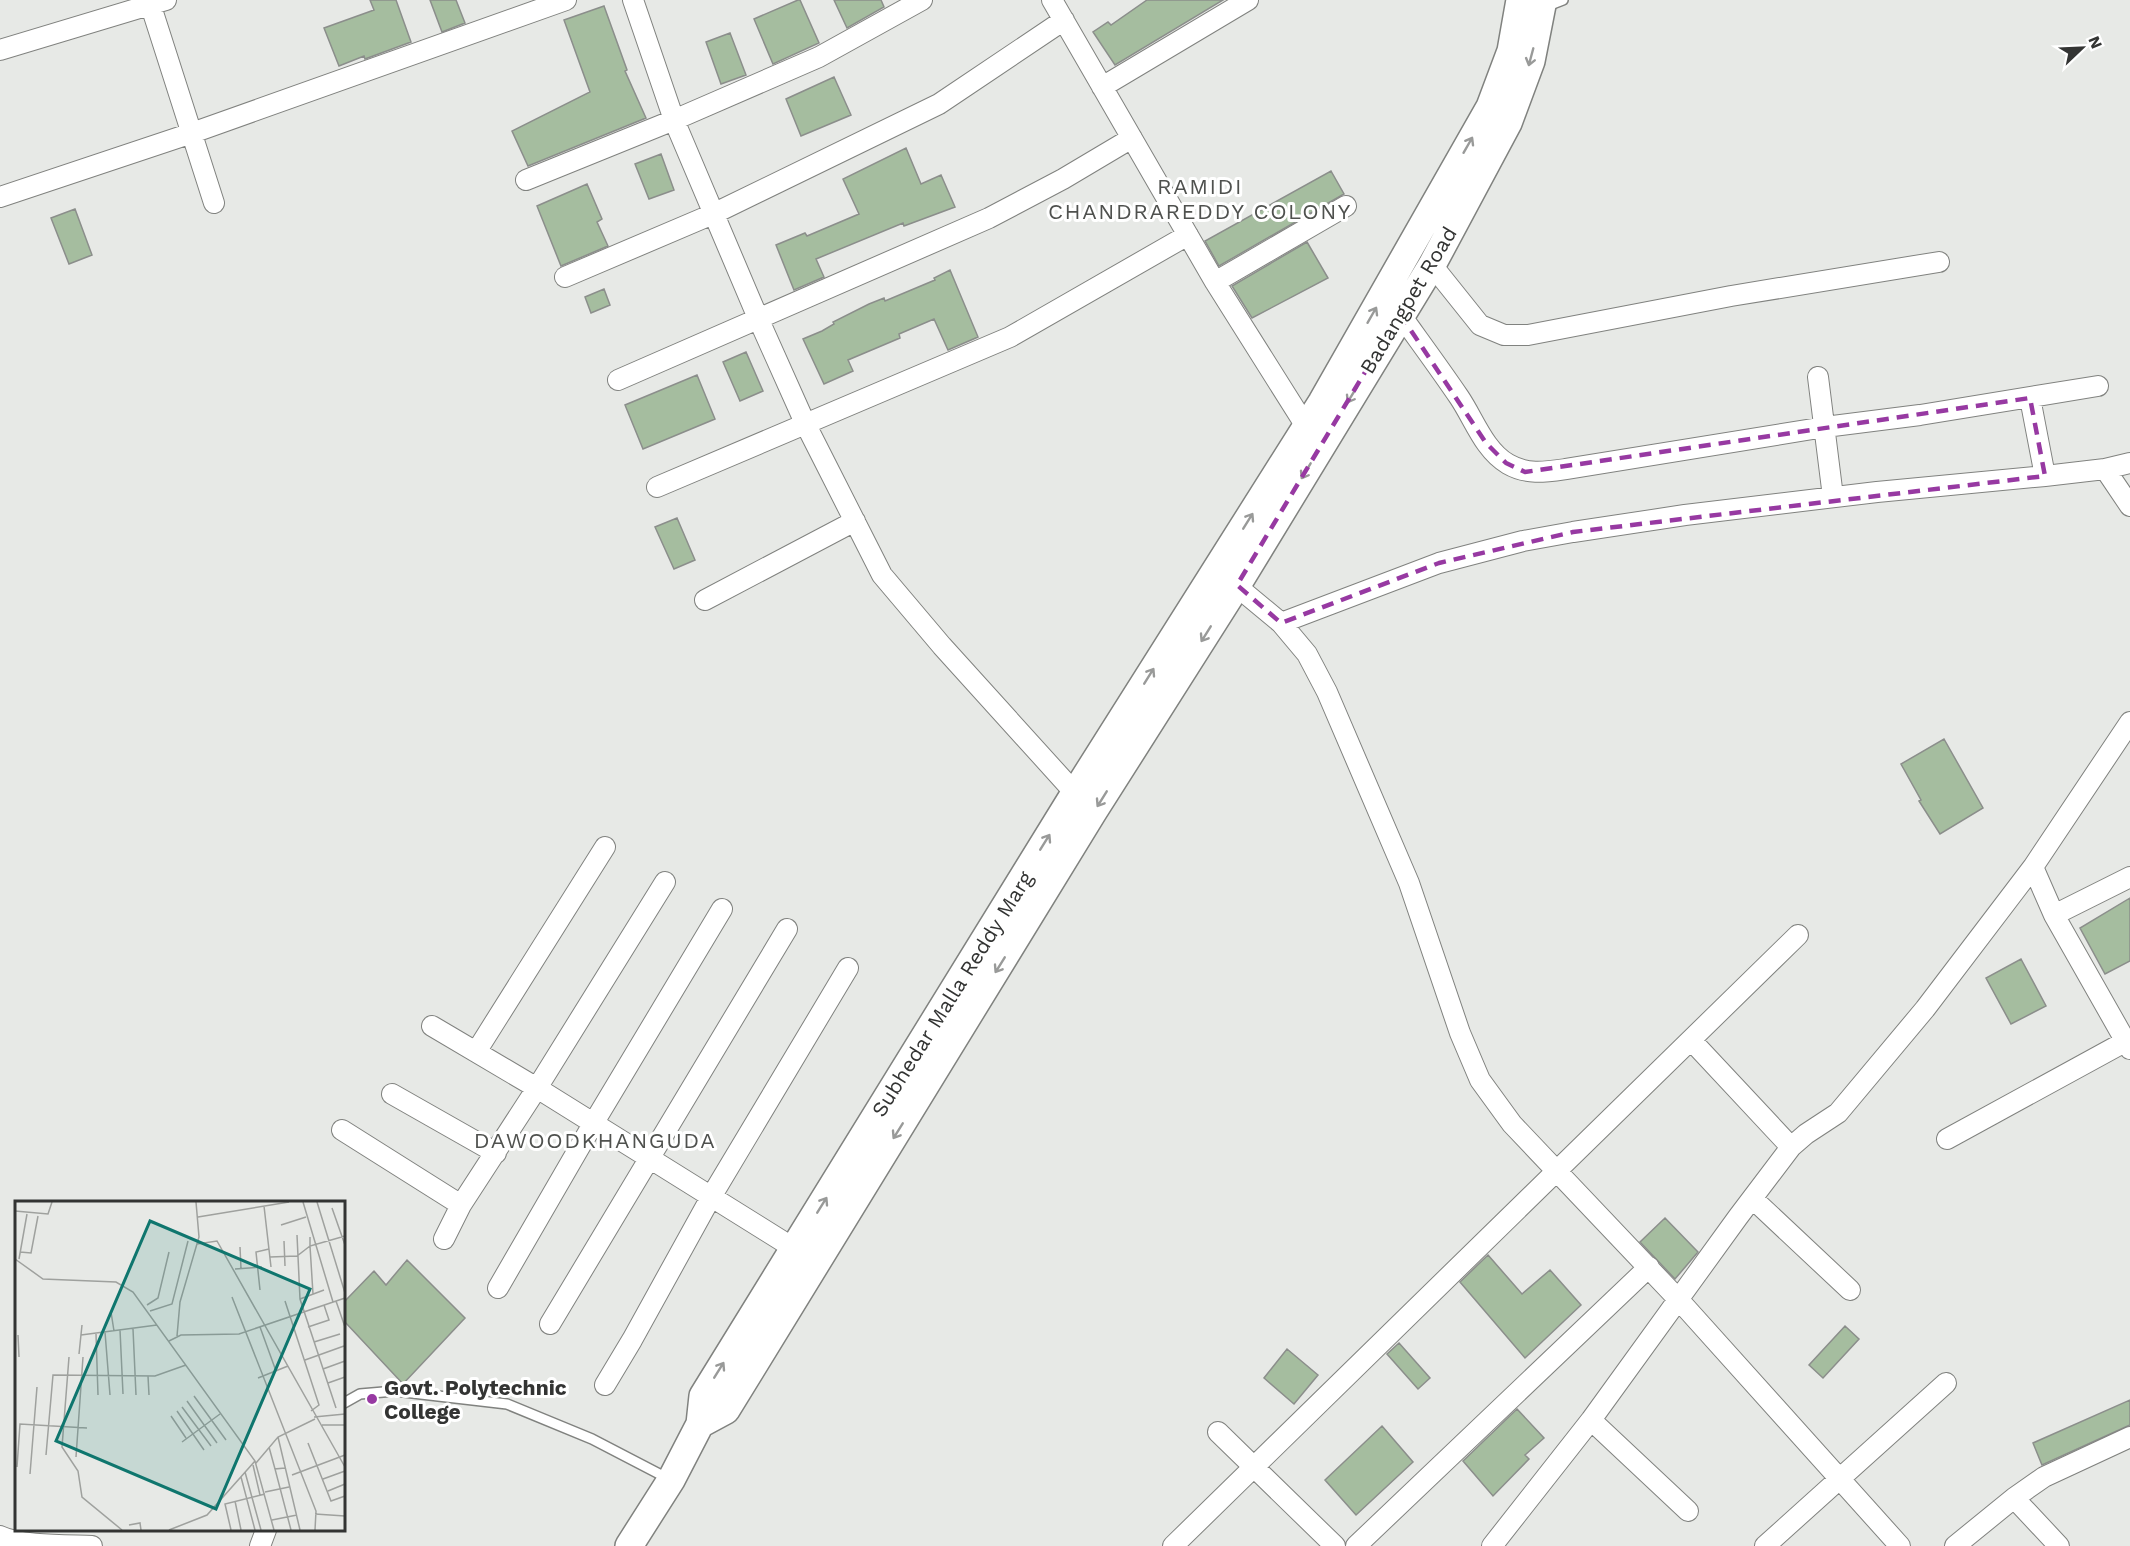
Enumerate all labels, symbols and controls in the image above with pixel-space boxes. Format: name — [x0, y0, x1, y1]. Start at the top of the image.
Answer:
north arrow — [2052, 18, 2112, 78]
text: N — [2084, 33, 2106, 52]
one-way arrow — [1525, 47, 1537, 66]
one-way arrow — [1463, 137, 1474, 155]
district label: RAMIDI CHANDRAREDDY COLONY — [1048, 174, 1352, 224]
street label: Badangpet Road — [1354, 222, 1462, 378]
one-way arrow — [1366, 307, 1378, 324]
one-way arrow — [1345, 386, 1357, 403]
one-way arrow — [1300, 462, 1312, 479]
one-way arrow — [1242, 513, 1254, 530]
one-way arrow — [1199, 625, 1211, 642]
one-way arrow — [1143, 668, 1156, 685]
one-way arrow — [1095, 790, 1107, 807]
one-way arrow — [1040, 834, 1052, 851]
street label: Subhedar Malla Reddy Marg — [866, 866, 1038, 1121]
one-way arrow — [993, 956, 1005, 973]
one-way arrow — [891, 1122, 903, 1139]
district label: DAWOODKHANGUDA — [474, 1128, 716, 1153]
one-way arrow — [817, 1197, 829, 1214]
inset map — [15, 1201, 345, 1531]
one-way arrow — [714, 1362, 726, 1379]
place label: Govt. Polytechnic College — [384, 1375, 567, 1424]
marker: Govt. Polytechnic College — [365, 1392, 379, 1406]

